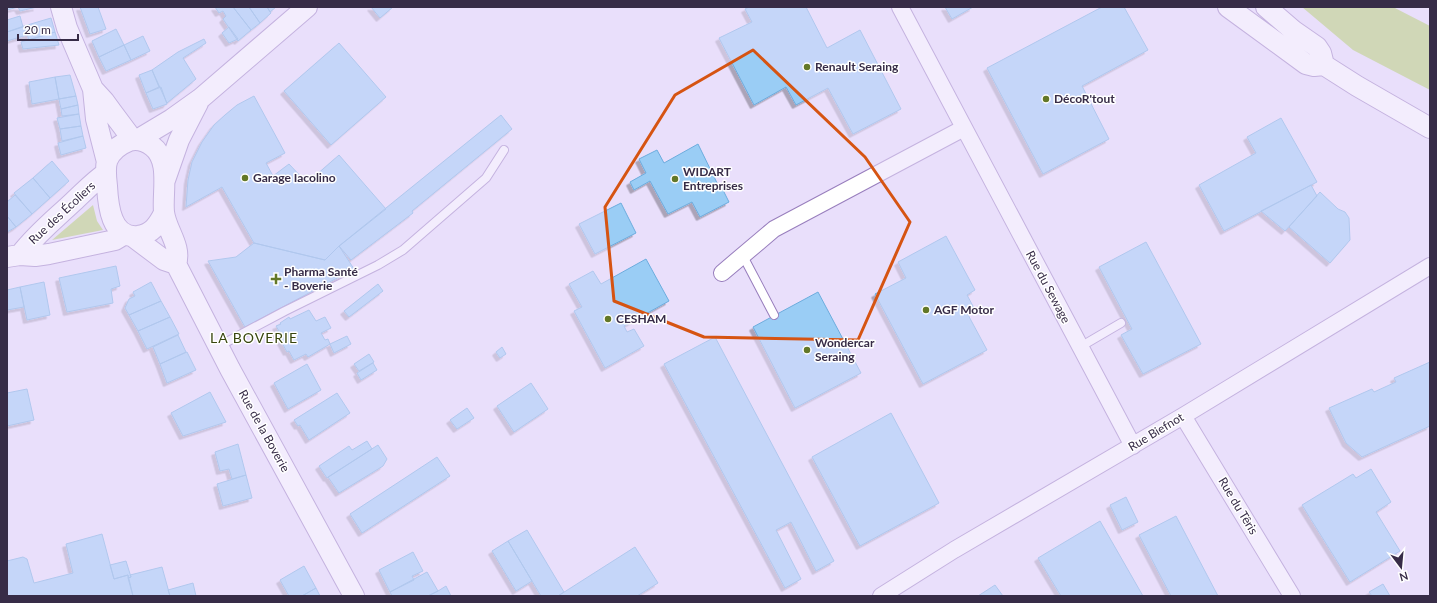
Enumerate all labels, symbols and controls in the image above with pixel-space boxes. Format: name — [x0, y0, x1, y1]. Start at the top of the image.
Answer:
scale bar — [18, 16, 78, 42]
text: 20 m — [24, 22, 51, 37]
place label: Renault Seraing — [815, 59, 899, 74]
marker: Renault Seraing — [802, 62, 812, 72]
place label: DécoR'tout — [1054, 91, 1115, 106]
marker: DécoR'tout — [1041, 94, 1051, 104]
place label: WIDART Entreprises — [683, 164, 743, 193]
place label: Garage Iacolino — [253, 170, 336, 185]
marker: Garage Iacolino — [240, 173, 250, 183]
marker: WIDART Entreprises — [670, 174, 680, 184]
street label: Rue des Écoliers — [25, 178, 98, 247]
street label: Rue du Sewage — [1023, 248, 1074, 326]
place label: Pharma Santé - Boverie — [284, 264, 358, 293]
marker: Pharma Santé - Boverie — [271, 274, 281, 284]
place label: AGF Motor — [933, 302, 994, 317]
marker: AGF Motor — [921, 305, 931, 315]
place label: CESHAM — [616, 311, 666, 326]
marker: CESHAM — [603, 314, 613, 324]
district label: LA BOVERIE — [210, 329, 298, 346]
place label: Wondercar Seraing — [815, 335, 875, 364]
marker: Wondercar Seraing — [802, 345, 812, 355]
street label: Rue de la Boverie — [236, 387, 293, 474]
street label: Rue Biefnot — [1125, 409, 1187, 454]
street label: Rue du Têris — [1216, 474, 1261, 537]
north arrow — [1381, 547, 1421, 587]
text: N — [1398, 570, 1410, 585]

